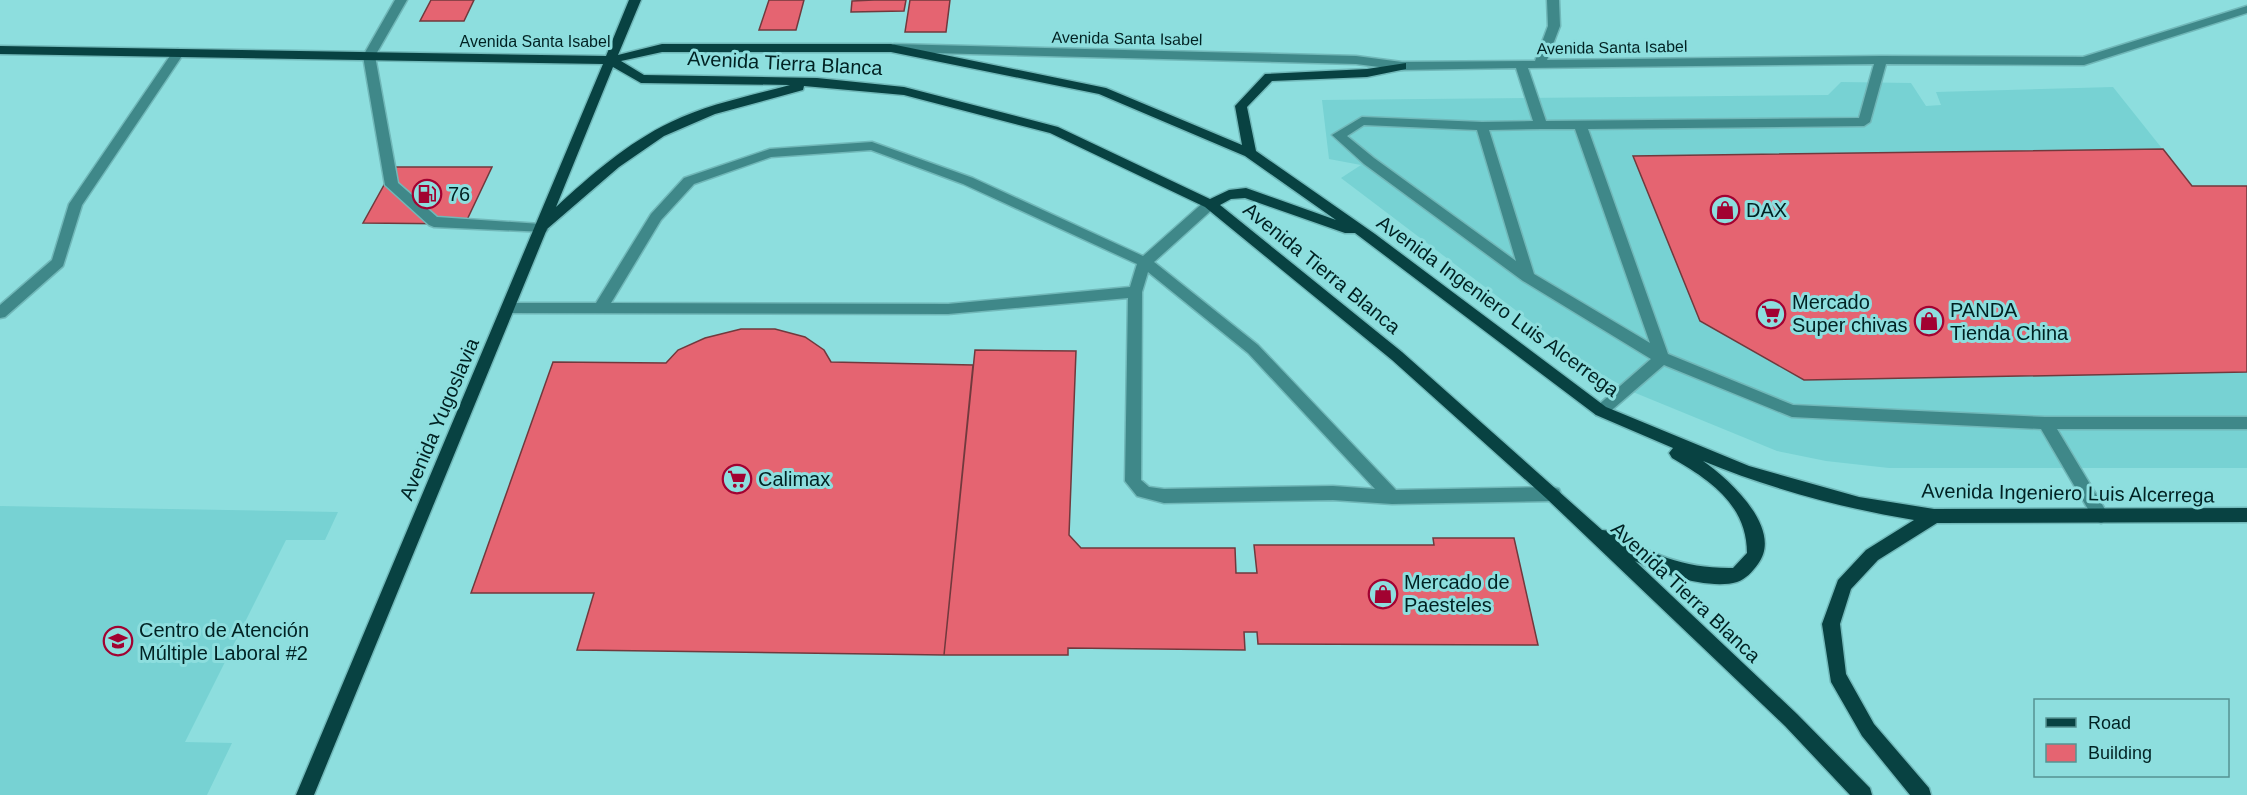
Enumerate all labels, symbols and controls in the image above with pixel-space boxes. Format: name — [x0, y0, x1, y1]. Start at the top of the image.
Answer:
street label: Avenida Santa Isabel — [1051, 29, 1203, 48]
street label: Avenida Santa Isabel — [460, 33, 610, 50]
street label: Avenida Santa Isabel — [1536, 38, 1688, 57]
street label: Avenida Tierra Blanca — [687, 47, 884, 79]
fuel station icon: 76 — [411, 178, 443, 210]
place label: 76 — [448, 183, 470, 205]
shop icon: DAX — [1709, 194, 1741, 226]
street label: Avenida Tierra Blanca — [1239, 198, 1405, 339]
place label: DAX — [1746, 199, 1787, 221]
street label: Avenida Ingeniero Luis Alcerrega — [1373, 211, 1624, 402]
place label: Mercado Super chivas — [1792, 291, 1908, 336]
supermarket icon: Mercado Super chivas — [1755, 298, 1787, 330]
place label: PANDA Tienda China — [1950, 299, 2069, 344]
shop icon: PANDA Tienda China — [1913, 305, 1945, 337]
street label: Avenida Yugoslavia — [395, 334, 483, 503]
supermarket icon: Calimax — [721, 463, 753, 495]
place label: Calimax — [758, 468, 830, 490]
street label: Avenida Ingeniero Luis Alcerrega — [1921, 479, 2216, 507]
street label: Avenida Tierra Blanca — [1607, 517, 1766, 667]
place label: Mercado de Paesteles — [1404, 571, 1510, 616]
shop icon: Mercado de Paesteles — [1367, 578, 1399, 610]
place label: Centro de Atención Múltiple Laboral #2 — [139, 619, 309, 664]
school or university icon: Centro de Atención Múltiple Laboral #2 — [102, 625, 134, 657]
legend — [2034, 699, 2229, 777]
text: Road — [2088, 713, 2131, 733]
text: Building — [2088, 743, 2152, 763]

